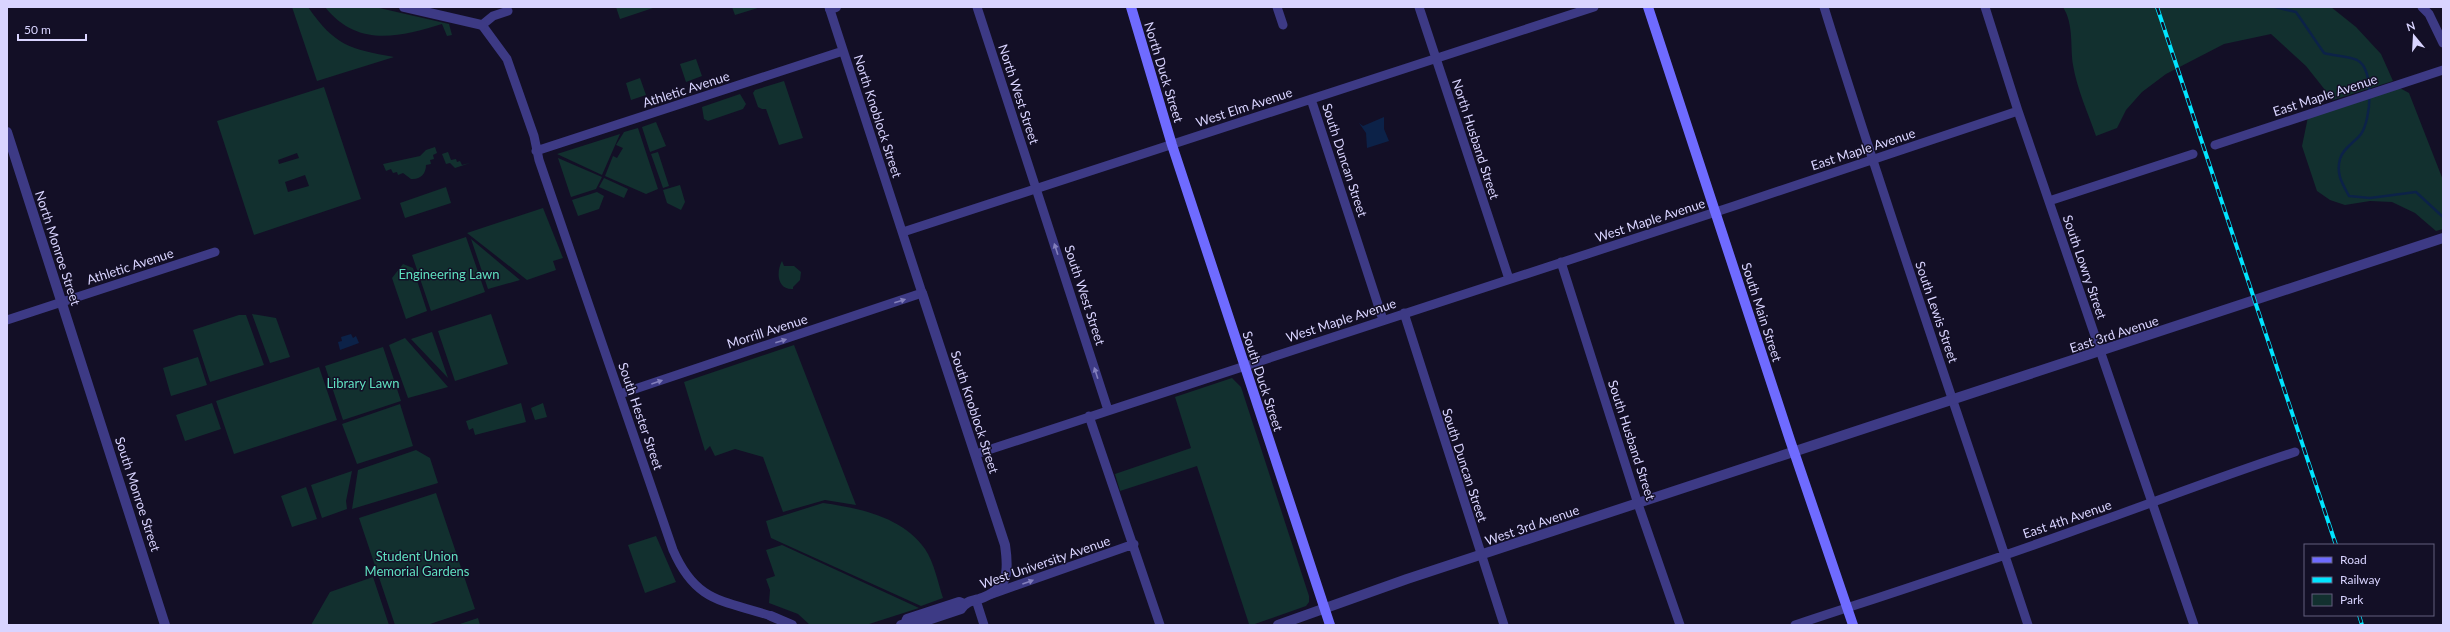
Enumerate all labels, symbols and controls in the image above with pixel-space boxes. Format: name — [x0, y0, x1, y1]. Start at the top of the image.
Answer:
scale bar — [18, 16, 86, 42]
north arrow — [2394, 16, 2434, 56]
text: N — [2405, 19, 2417, 34]
street label: North Duck Street — [1141, 20, 1187, 125]
text: 50 m — [24, 22, 51, 37]
street label: North West Street — [995, 42, 1043, 146]
street label: North Knoblock Street — [851, 52, 906, 180]
street label: Athletic Avenue — [641, 67, 732, 111]
street label: East Maple Avenue — [2271, 71, 2379, 119]
street label: North Husband Street — [1449, 77, 1503, 202]
street label: West Elm Avenue — [1194, 84, 1294, 130]
street label: South Duncan Street — [1319, 101, 1371, 219]
street label: East Maple Avenue — [1809, 125, 1917, 173]
street label: North Monroe Street — [32, 189, 84, 308]
street label: West Maple Avenue — [1593, 195, 1707, 245]
street label: South Lowry Street — [2060, 213, 2110, 322]
one-way arrow — [1053, 243, 1059, 255]
street label: South West Street — [1061, 243, 1109, 347]
street label: Athletic Avenue — [85, 244, 176, 288]
street label: South Lewis Street — [1912, 259, 1962, 365]
street label: South Main Street — [1738, 260, 1786, 364]
park label: Engineering Lawn — [398, 266, 500, 282]
street label: West Maple Avenue — [1284, 295, 1398, 345]
one-way arrow — [894, 298, 906, 304]
street label: Morrill Avenue — [725, 310, 809, 352]
street label: East 3rd Avenue — [2067, 312, 2161, 356]
street label: South Duck Street — [1239, 329, 1287, 433]
one-way arrow — [775, 337, 787, 343]
street label: South Knoblock Street — [948, 349, 1003, 476]
street label: South Hester Street — [615, 360, 667, 472]
one-way arrow — [1093, 367, 1099, 379]
park label: Library Lawn — [326, 375, 400, 391]
one-way arrow — [652, 378, 664, 384]
street label: South Husband Street — [1605, 378, 1659, 502]
street label: South Duncan Street — [1439, 406, 1491, 524]
street label: South Monroe Street — [112, 435, 164, 554]
street label: East 4th Avenue — [2020, 496, 2114, 542]
street label: West 3rd Avenue — [1483, 501, 1581, 549]
street label: West University Avenue — [978, 532, 1112, 592]
legend — [2304, 544, 2434, 616]
park label: Student Union Memorial Gardens — [365, 548, 470, 579]
text: Road — [2340, 552, 2367, 567]
text: Railway — [2340, 572, 2381, 587]
one-way arrow — [1022, 578, 1034, 584]
text: Park — [2340, 592, 2364, 607]

